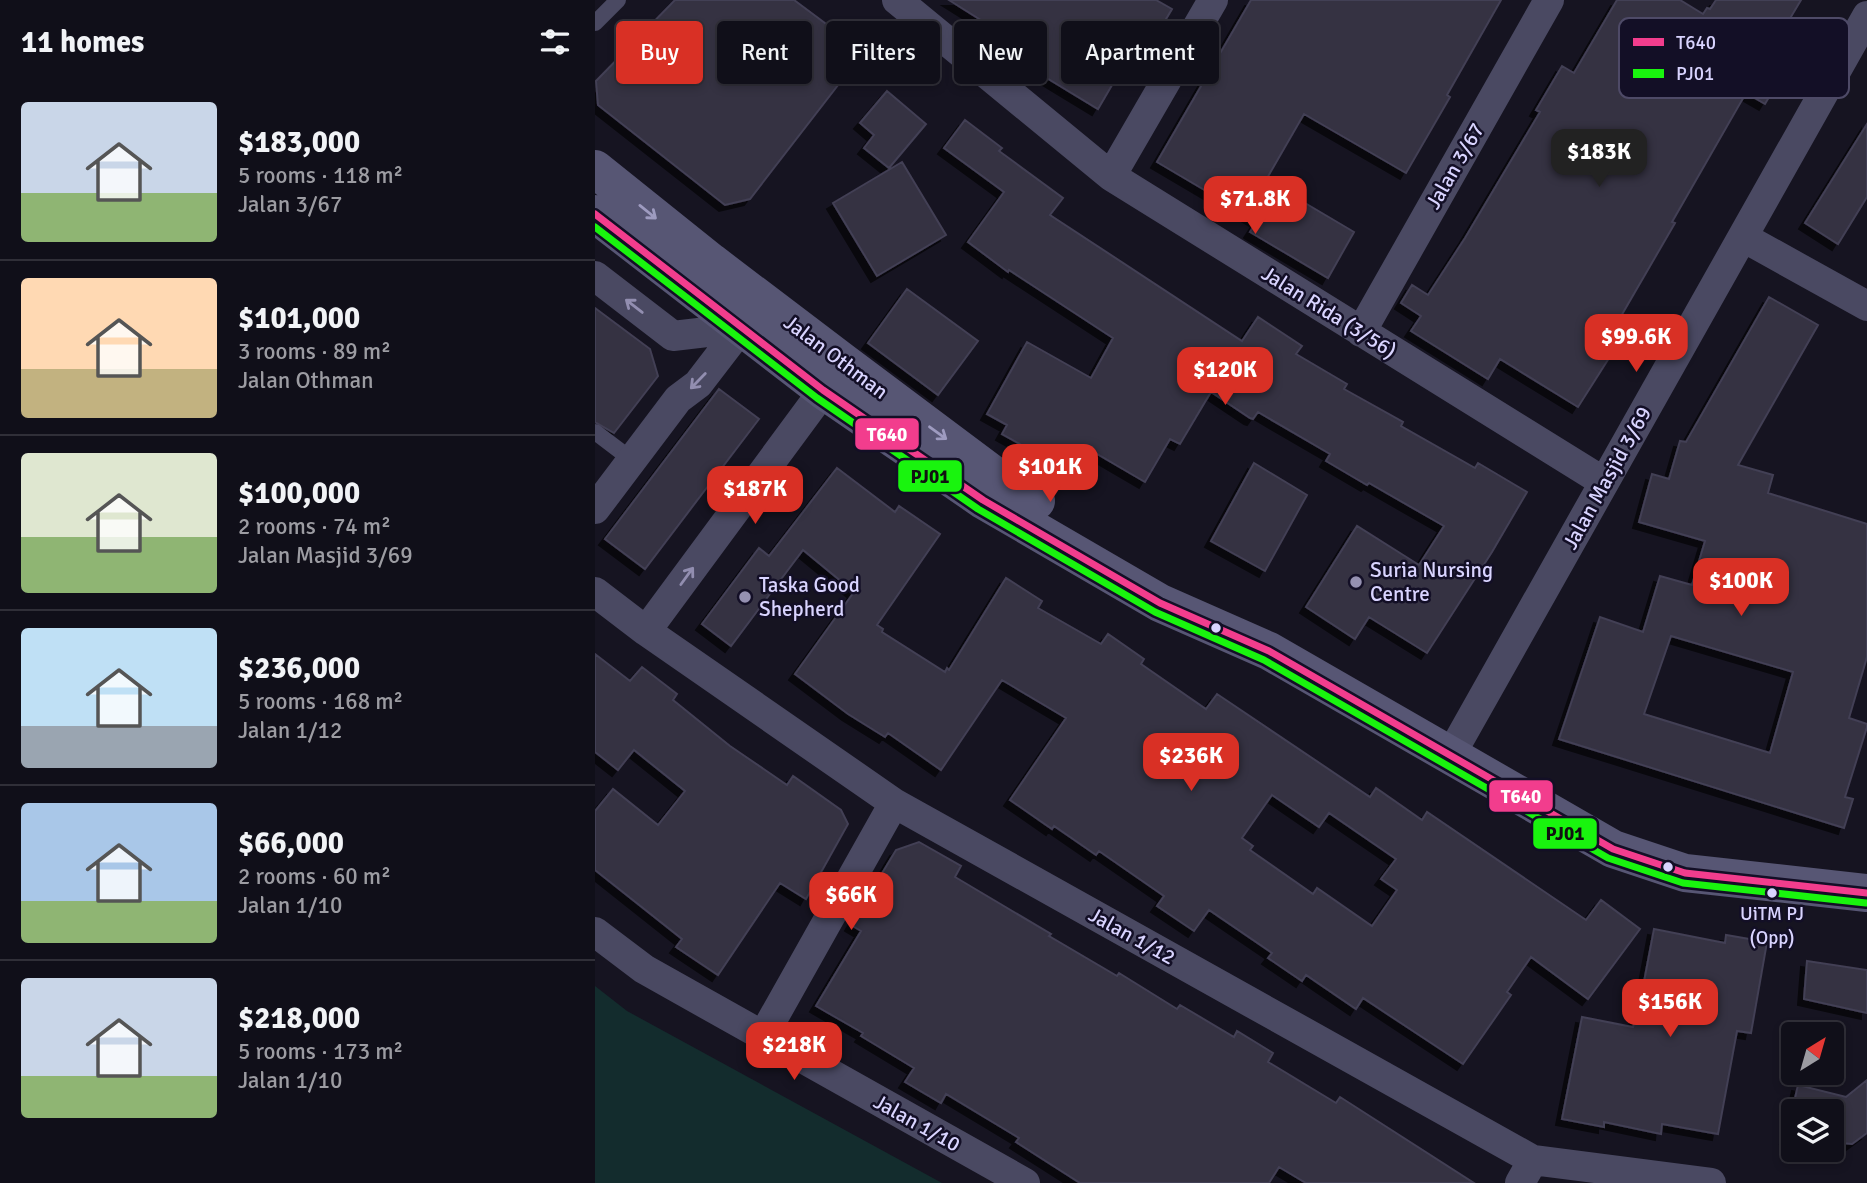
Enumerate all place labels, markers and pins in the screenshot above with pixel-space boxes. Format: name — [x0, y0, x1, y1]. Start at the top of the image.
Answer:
pin: $183K — [1550, 130, 1648, 189]
pin: $71.8K — [1198, 176, 1312, 236]
pin: $99.6K — [1579, 314, 1693, 374]
pin: $120K — [1176, 348, 1274, 407]
pin: $101K — [1001, 444, 1099, 504]
pin: $187K — [706, 466, 804, 526]
place label: Suria Nursing Centre — [1370, 557, 1493, 607]
pin: $100K — [1692, 558, 1790, 618]
place label: Taska Good Shepherd — [759, 572, 860, 622]
marker: Suria Nursing Centre — [1348, 574, 1364, 590]
marker: Taska Good Shepherd — [737, 589, 753, 605]
unlabelled marker — [1209, 621, 1223, 635]
pin: $236K — [1142, 734, 1240, 793]
unlabelled marker — [1661, 860, 1675, 874]
pin: $66K — [810, 872, 892, 932]
marker: UiTM PJ (Opp) — [1765, 886, 1779, 900]
place label: UiTM PJ (Opp) — [1740, 902, 1804, 950]
pin: $156K — [1621, 979, 1719, 1039]
pin: $218K — [745, 1023, 843, 1082]

